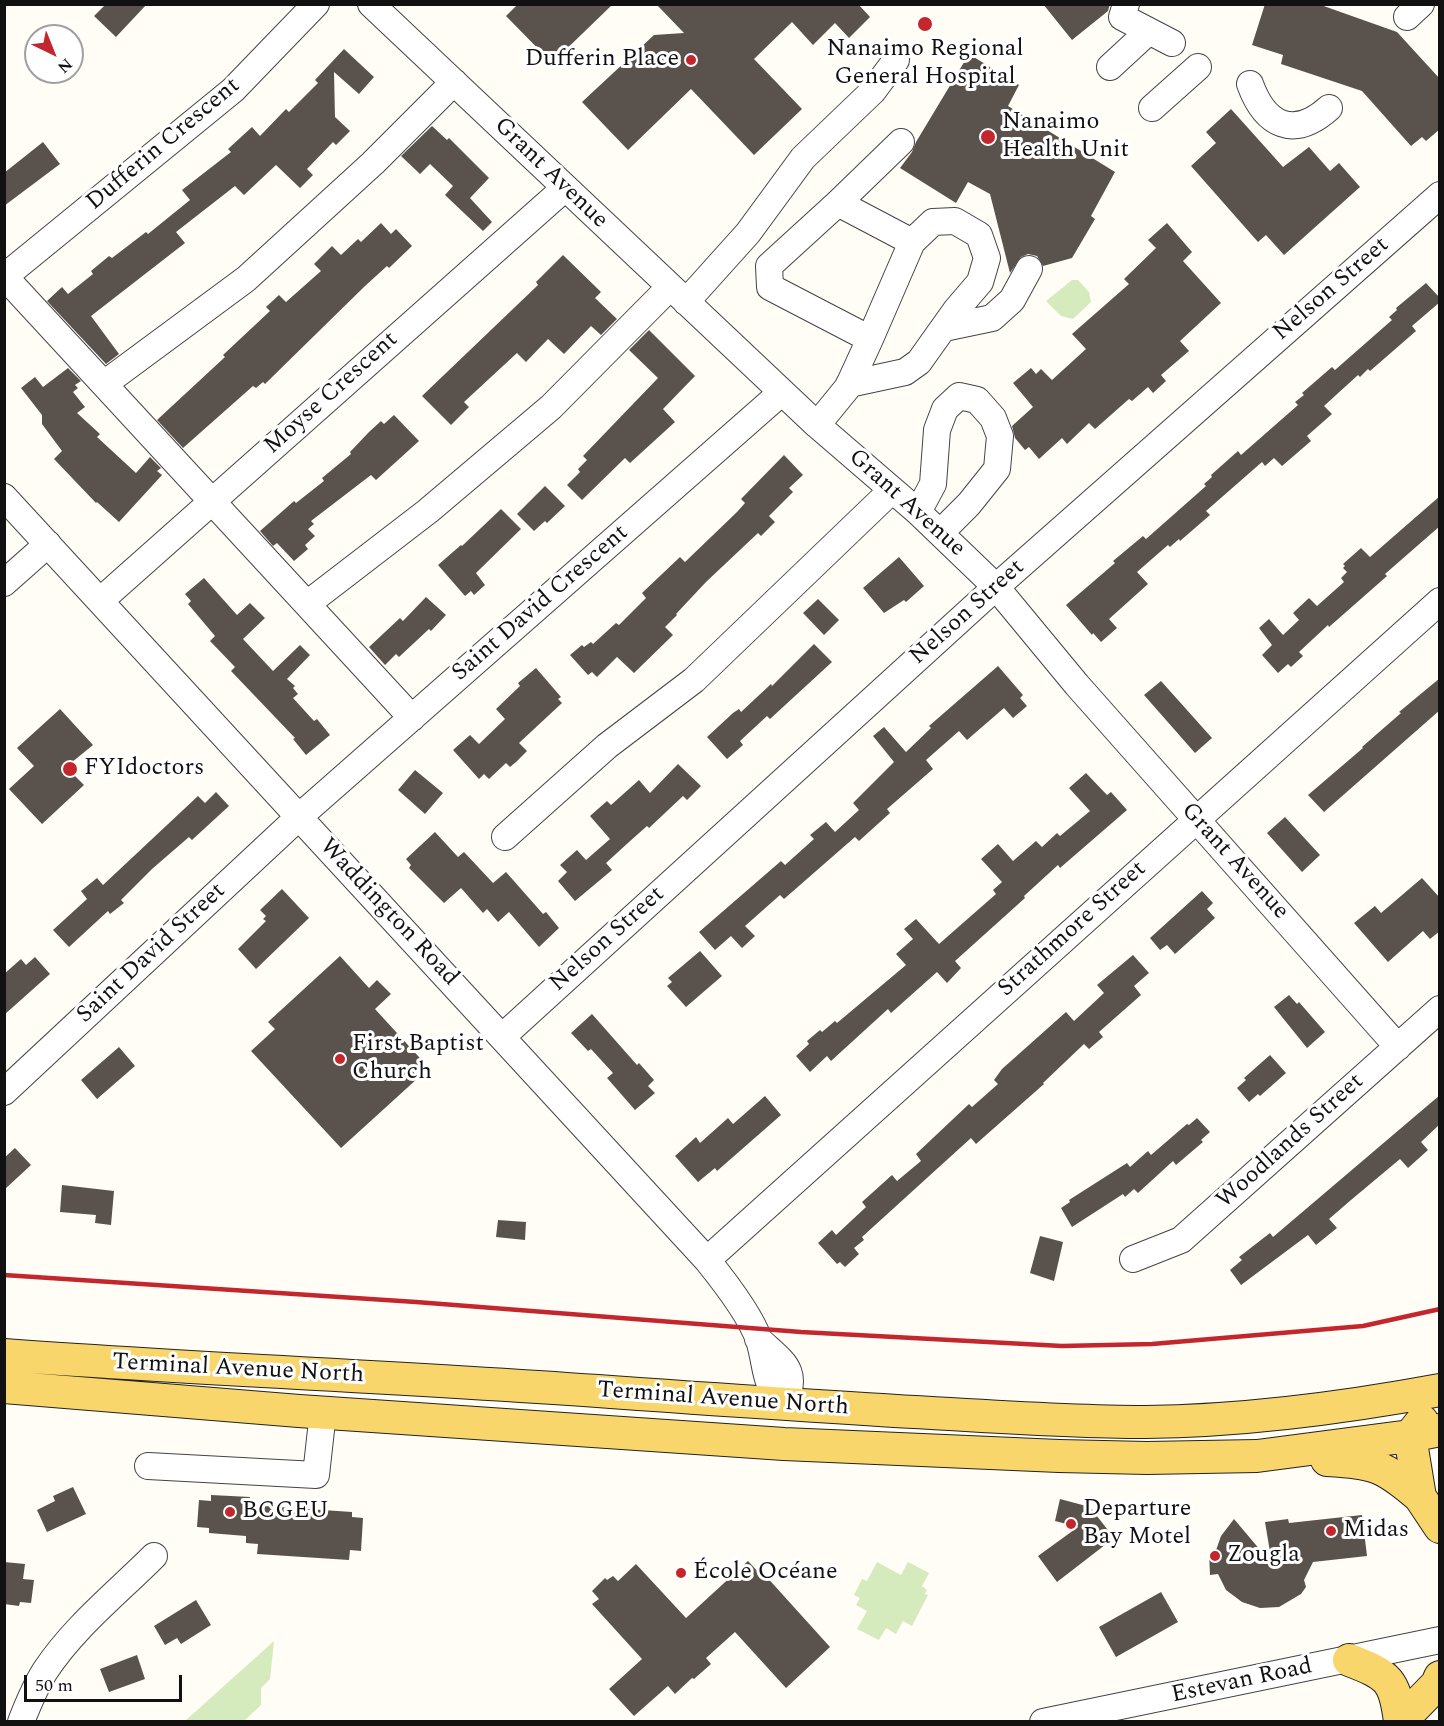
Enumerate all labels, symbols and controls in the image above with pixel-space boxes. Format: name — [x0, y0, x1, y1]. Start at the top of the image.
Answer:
marker: Nanaimo Regional General Hospital — [916, 15, 934, 33]
north arrow — [24, 24, 84, 84]
place label: Nanaimo Regional General Hospital — [827, 36, 1023, 92]
place label: Dufferin Place — [525, 46, 679, 74]
text: N — [52, 52, 78, 79]
marker: Dufferin Place — [684, 53, 698, 67]
street label: Dufferin Crescent — [81, 72, 247, 218]
place label: Nanaimo Health Unit — [1002, 109, 1129, 165]
street label: Grant Avenue — [487, 112, 613, 236]
marker: Nanaimo Health Unit — [979, 128, 997, 146]
street label: Nelson Street — [1268, 232, 1396, 348]
street label: Moyse Crescent — [259, 326, 405, 462]
street label: Grant Avenue — [842, 444, 970, 564]
street label: Saint David Crescent — [447, 520, 635, 688]
street label: Nelson Street — [905, 554, 1031, 672]
place label: FYIdoctors — [84, 755, 204, 783]
marker: FYIdoctors — [61, 760, 79, 778]
street label: Grant Avenue — [1174, 798, 1294, 926]
street label: Waddington Road — [312, 833, 464, 993]
street label: Strathmore Street — [993, 856, 1153, 1004]
street label: Saint David Street — [72, 878, 232, 1030]
street label: Nelson Street — [545, 881, 671, 999]
place label: First Baptist Church — [352, 1031, 484, 1087]
marker: First Baptist Church — [333, 1052, 347, 1066]
street label: Woodlands Street — [1211, 1068, 1371, 1216]
street label: Terminal Avenue North — [111, 1349, 365, 1391]
street label: Terminal Avenue North — [596, 1377, 850, 1423]
place label: Departure Bay Motel — [1083, 1496, 1191, 1552]
place label: BCGEU — [242, 1498, 329, 1526]
marker: BCGEU — [223, 1505, 237, 1519]
marker: Departure Bay Motel — [1064, 1517, 1078, 1531]
place label: Midas — [1343, 1517, 1409, 1545]
marker: Midas — [1324, 1524, 1338, 1538]
place label: Zougla — [1227, 1542, 1300, 1570]
marker: Zougla — [1208, 1549, 1222, 1563]
place label: École Océane — [693, 1559, 838, 1587]
marker: École Océane — [674, 1566, 688, 1580]
street label: Estevan Road — [1169, 1653, 1315, 1711]
scale bar — [27, 1663, 184, 1701]
text: 50 m — [35, 1672, 73, 1699]

